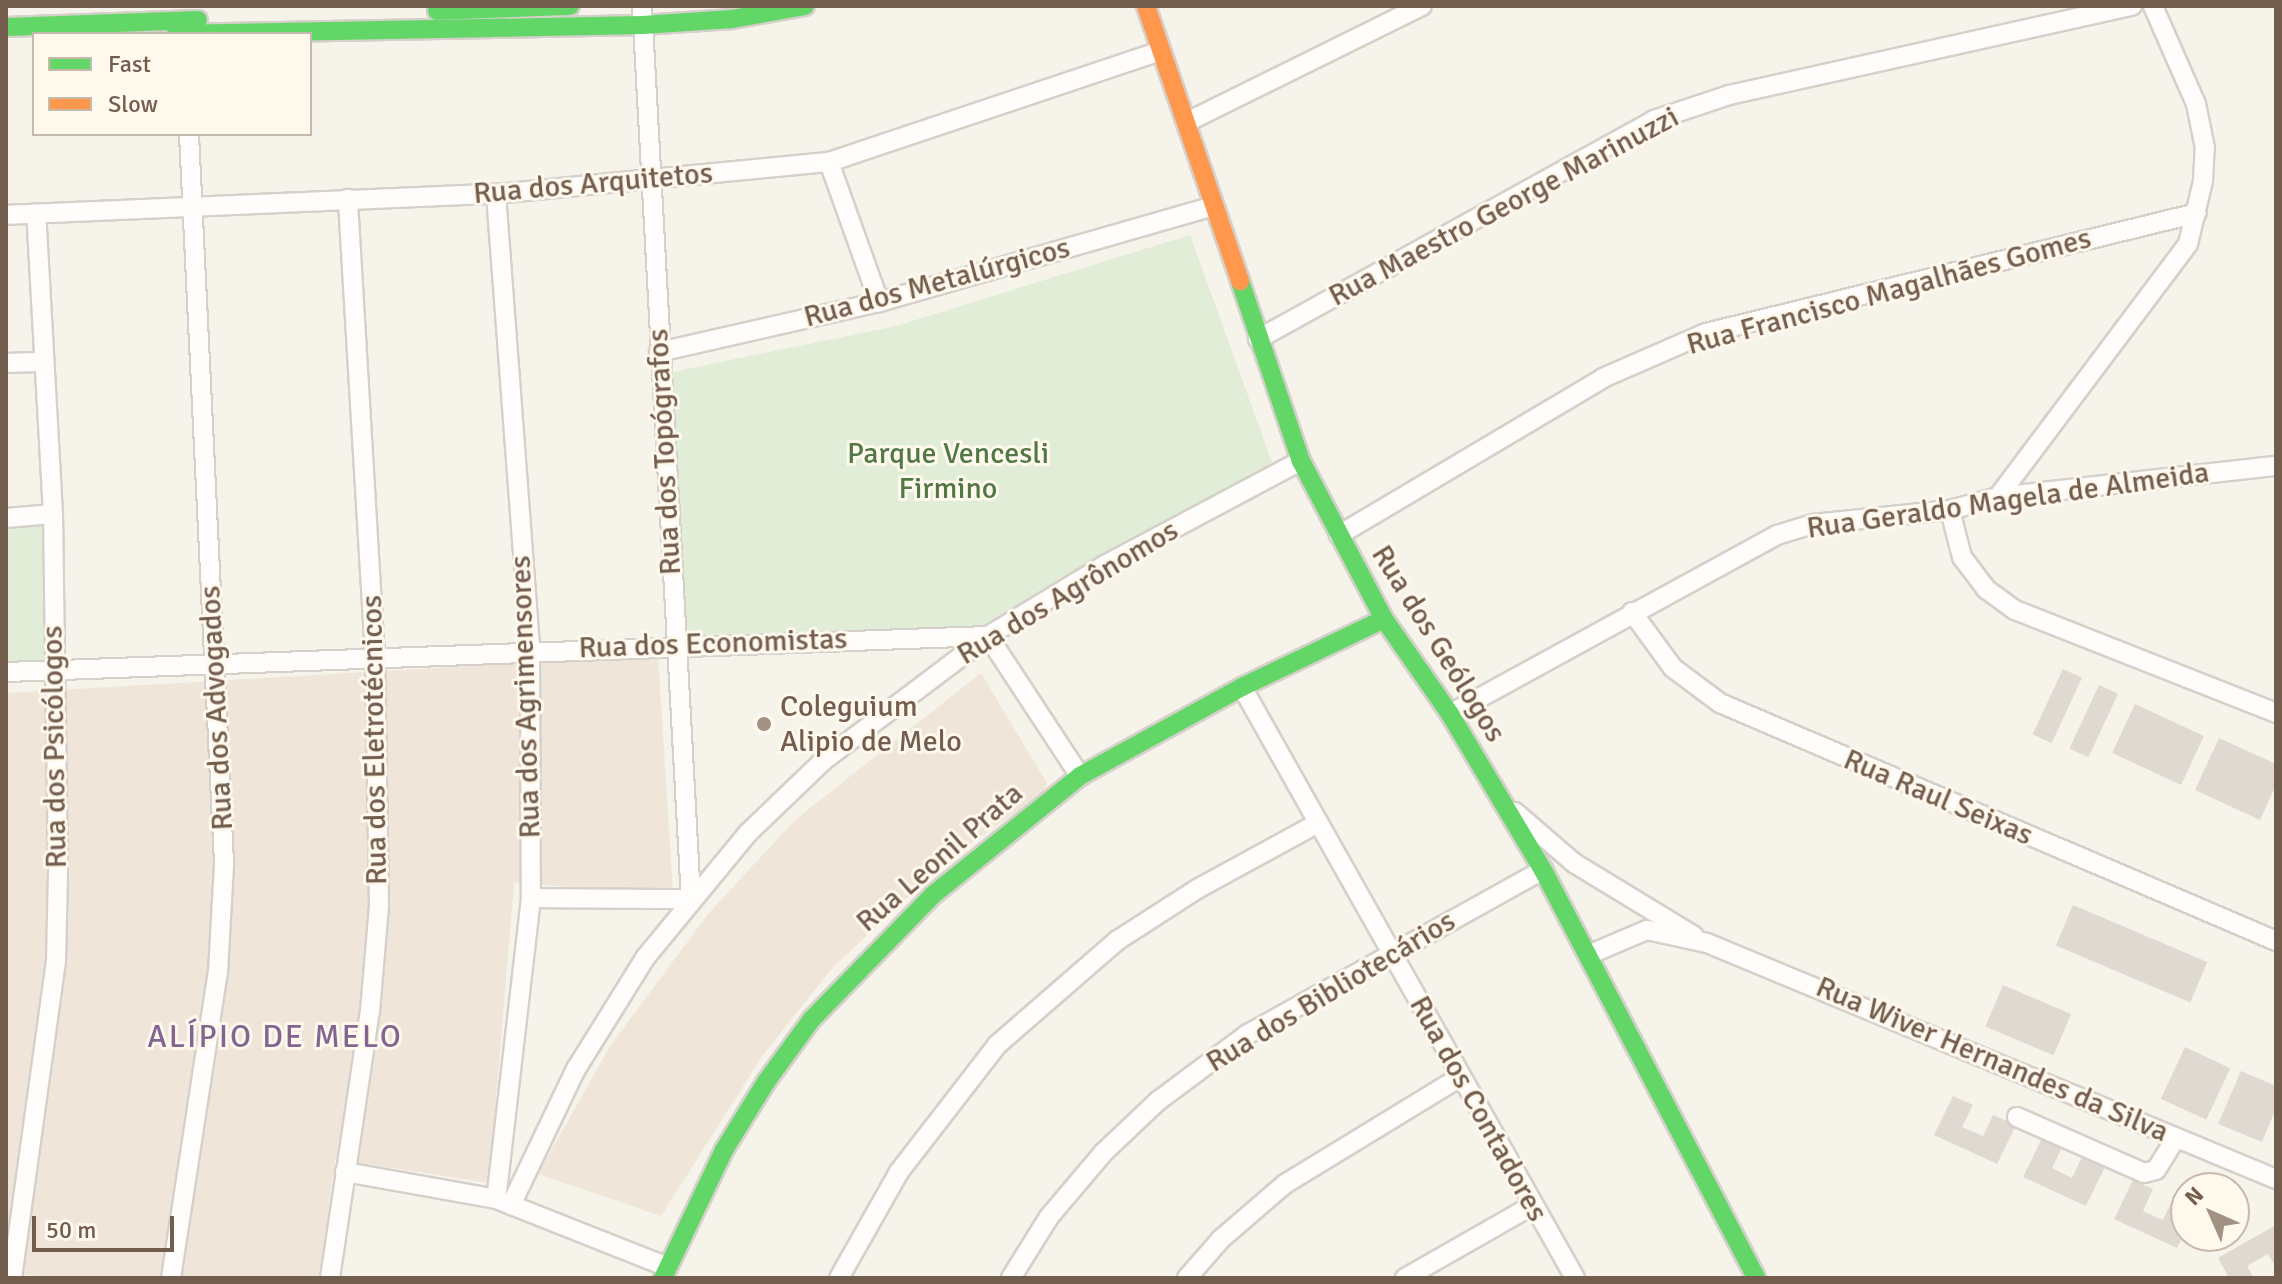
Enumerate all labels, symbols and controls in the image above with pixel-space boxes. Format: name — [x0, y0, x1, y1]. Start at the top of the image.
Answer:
legend — [32, 32, 312, 136]
text: Fast — [108, 49, 151, 79]
text: Slow — [108, 89, 158, 119]
street label: Rua Maestro George Marinuzzi — [1323, 99, 1685, 315]
street label: Rua dos Arquitetos — [472, 156, 714, 212]
street label: Rua Francisco Magalhães Gomes — [1683, 221, 2095, 363]
street label: Rua dos Metalúrgicos — [800, 230, 1074, 336]
street label: Rua dos Topógrafos — [641, 328, 689, 576]
park label: Parque Vencesli Firmino — [847, 436, 1049, 506]
street label: Rua Geraldo Magela de Almeida — [1804, 455, 2212, 547]
street label: Rua dos Agrônomos — [951, 513, 1185, 673]
street label: Rua dos Geólogos — [1363, 539, 1513, 749]
street label: Rua dos Agrimensores — [503, 555, 549, 839]
street label: Rua dos Advogados — [193, 585, 241, 831]
street label: Rua dos Eletrotécnicos — [354, 595, 396, 885]
street label: Rua dos Economistas — [578, 621, 848, 667]
street label: Rua dos Psicólogos — [35, 625, 75, 869]
place label: Coleguium Alipio de Melo — [780, 689, 962, 760]
marker: Coleguium Alipio de Melo — [755, 715, 773, 733]
street label: Rua Raul Seixas — [1838, 742, 2038, 854]
street label: Rua Leonil Prata — [849, 776, 1031, 940]
street label: Rua dos Bibliotecários — [1200, 903, 1462, 1081]
street label: Rua Wiver Hernandes da Silva — [1810, 969, 2174, 1151]
street label: Rua dos Contadores — [1401, 990, 1555, 1228]
district label: ALÍPIO DE MELO — [147, 1018, 403, 1056]
north arrow — [2170, 1172, 2250, 1252]
text: N — [2179, 1181, 2209, 1211]
scale bar — [36, 1200, 178, 1250]
text: 50 m — [46, 1215, 96, 1245]

